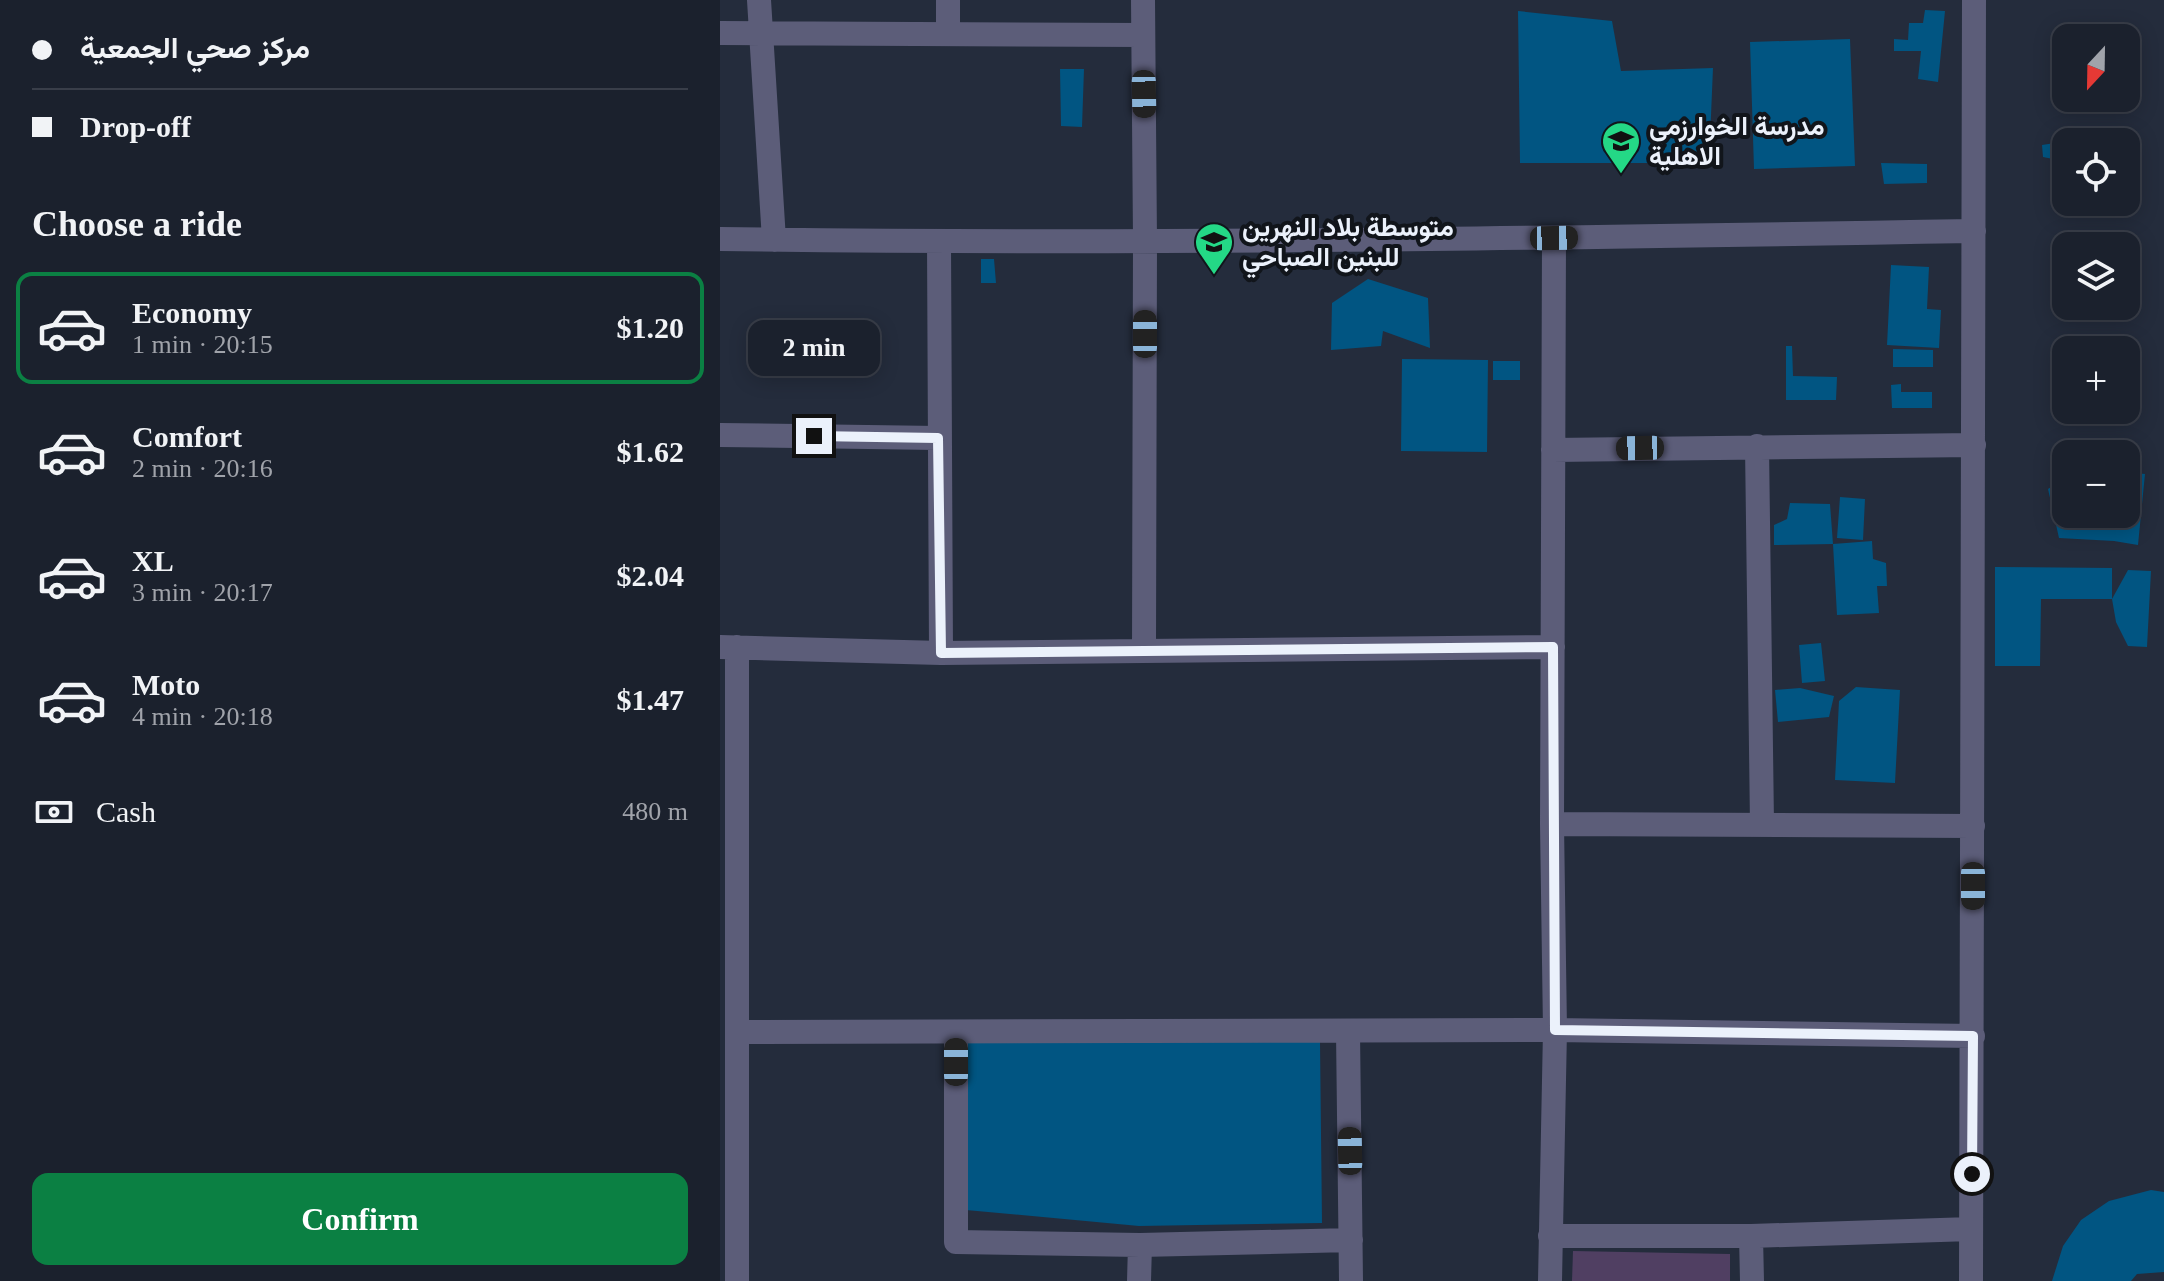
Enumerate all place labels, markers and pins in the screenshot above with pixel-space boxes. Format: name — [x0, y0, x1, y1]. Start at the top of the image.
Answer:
place label: مدرسة الخوارزمي الاهلية — [1649, 112, 1825, 171]
school or university icon: مدرسة الخوارزمي الاهلية — [1600, 120, 1642, 175]
place label: متوسطة بلاد النهرين للبنين الصباحي — [1242, 213, 1454, 279]
school or university icon: متوسطة بلاد النهرين للبنين الصباحي — [1193, 221, 1235, 276]

